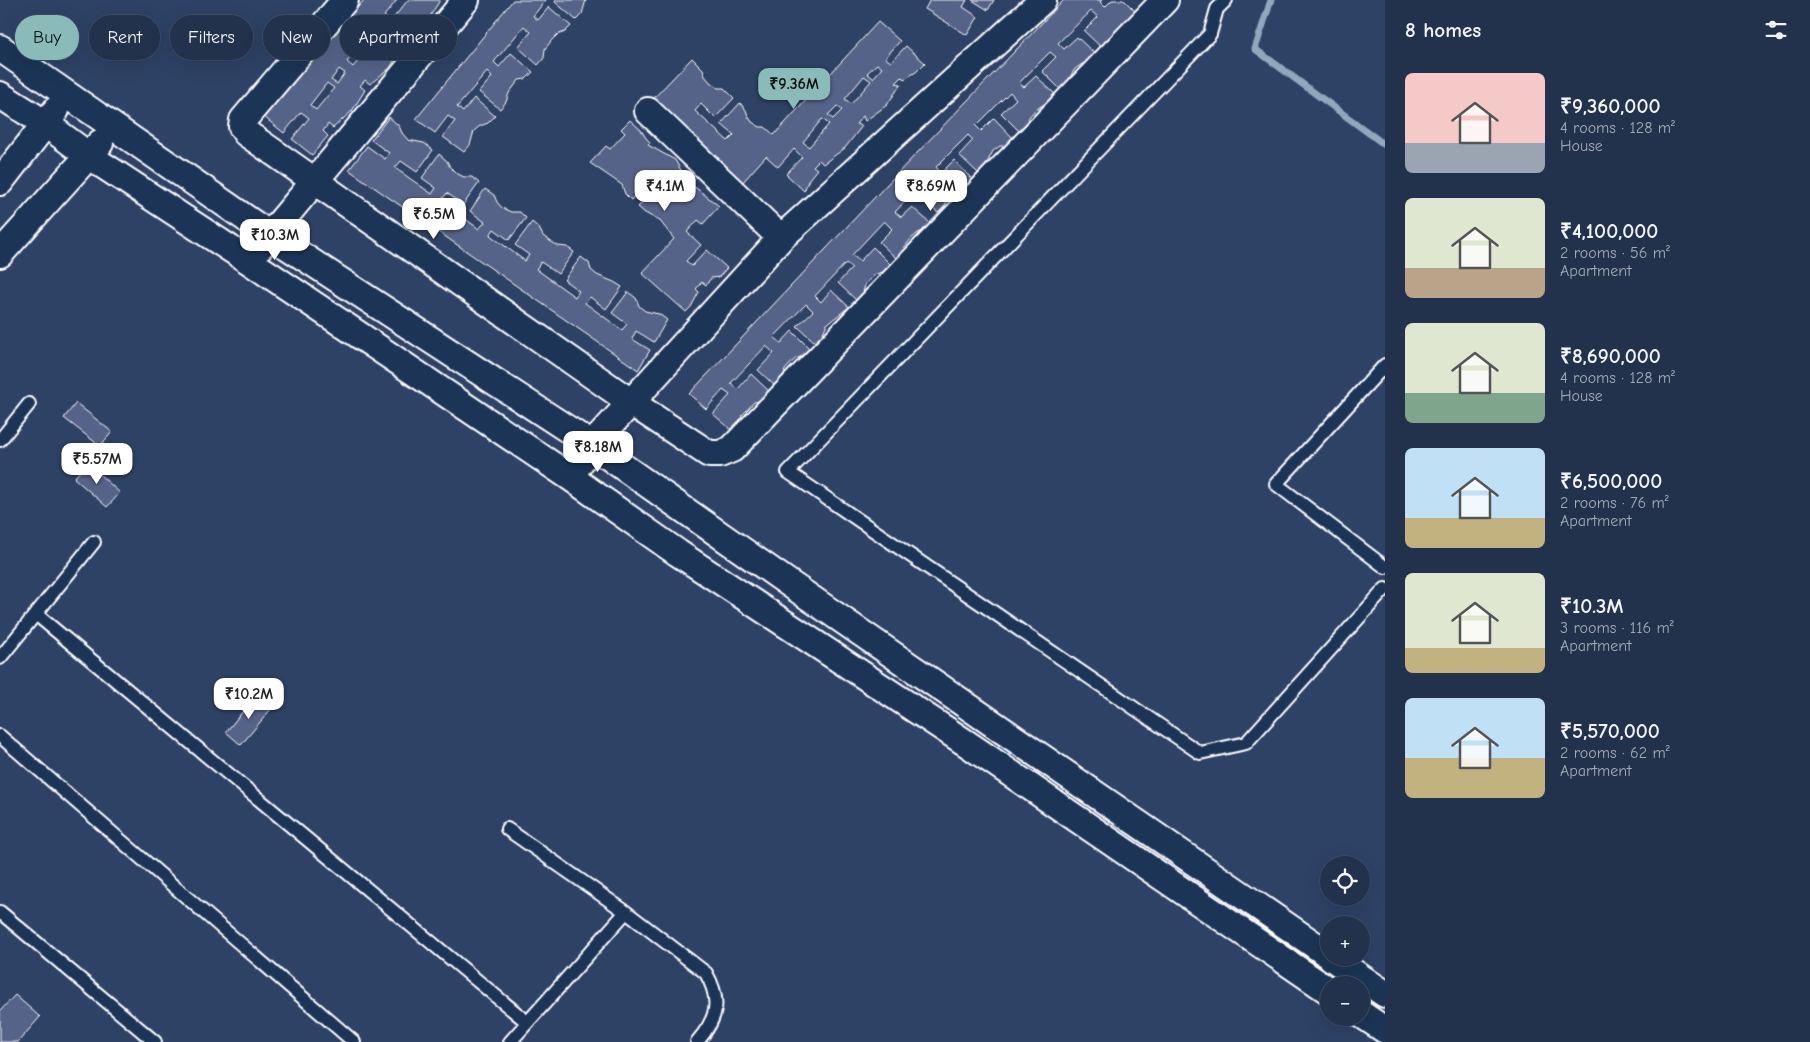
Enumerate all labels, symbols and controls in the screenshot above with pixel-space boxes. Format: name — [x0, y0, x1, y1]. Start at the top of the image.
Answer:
chip: Buy — [15, 15, 79, 60]
chip: Rent — [89, 15, 160, 60]
chip: Filters — [170, 15, 253, 60]
chip: New — [263, 15, 330, 60]
chip: Apartment — [340, 15, 457, 60]
icon: filters — [1762, 16, 1790, 44]
text: 8 homes — [1405, 18, 1481, 42]
pin: ₹9.36M — [753, 68, 835, 110]
text: ₹9.36M — [769, 75, 819, 93]
icon: home — [1445, 93, 1505, 153]
text: ₹9,360,000 — [1560, 94, 1660, 118]
text: 4 rooms · 128 m² — [1560, 119, 1675, 137]
text: House — [1560, 137, 1603, 155]
pin: ₹4.1M — [630, 170, 700, 212]
pin: ₹8.69M — [890, 170, 972, 212]
text: ₹4.1M — [646, 177, 684, 195]
text: ₹8.69M — [906, 177, 956, 195]
pin: ₹6.5M — [399, 198, 469, 240]
text: ₹6.5M — [413, 205, 455, 223]
pin: ₹10.3M — [234, 218, 316, 261]
icon: home — [1445, 218, 1505, 278]
text: ₹4,100,000 — [1560, 219, 1658, 243]
text: ₹10.3M — [251, 226, 299, 244]
text: 2 rooms · 56 m² — [1560, 244, 1670, 262]
text: Apartment — [1560, 262, 1632, 280]
icon: home — [1445, 343, 1505, 403]
text: ₹8,690,000 — [1560, 344, 1661, 368]
text: 4 rooms · 128 m² — [1560, 369, 1675, 387]
text: House — [1560, 387, 1603, 405]
pin: ₹8.18M — [557, 430, 639, 473]
text: ₹8.18M — [574, 438, 622, 456]
pin: ₹5.57M — [56, 442, 138, 485]
text: ₹5.57M — [72, 450, 122, 468]
icon: home — [1445, 468, 1505, 528]
text: ₹6,500,000 — [1560, 469, 1662, 493]
text: 2 rooms · 76 m² — [1560, 494, 1669, 512]
text: Apartment — [1560, 512, 1632, 530]
icon: home — [1445, 593, 1505, 653]
text: ₹10.3M — [1560, 594, 1623, 618]
text: 3 rooms · 116 m² — [1560, 619, 1674, 637]
text: Apartment — [1560, 637, 1632, 655]
pin: ₹10.2M — [208, 678, 290, 720]
text: ₹10.2M — [225, 685, 273, 703]
icon: home — [1445, 718, 1505, 778]
text: ₹5,570,000 — [1560, 719, 1660, 743]
text: 2 rooms · 62 m² — [1560, 744, 1670, 762]
text: Apartment — [1560, 762, 1632, 780]
map controls — [1320, 856, 1370, 1026]
button: locate — [1320, 856, 1370, 906]
button: + — [1320, 916, 1370, 966]
button: − — [1320, 976, 1370, 1026]

